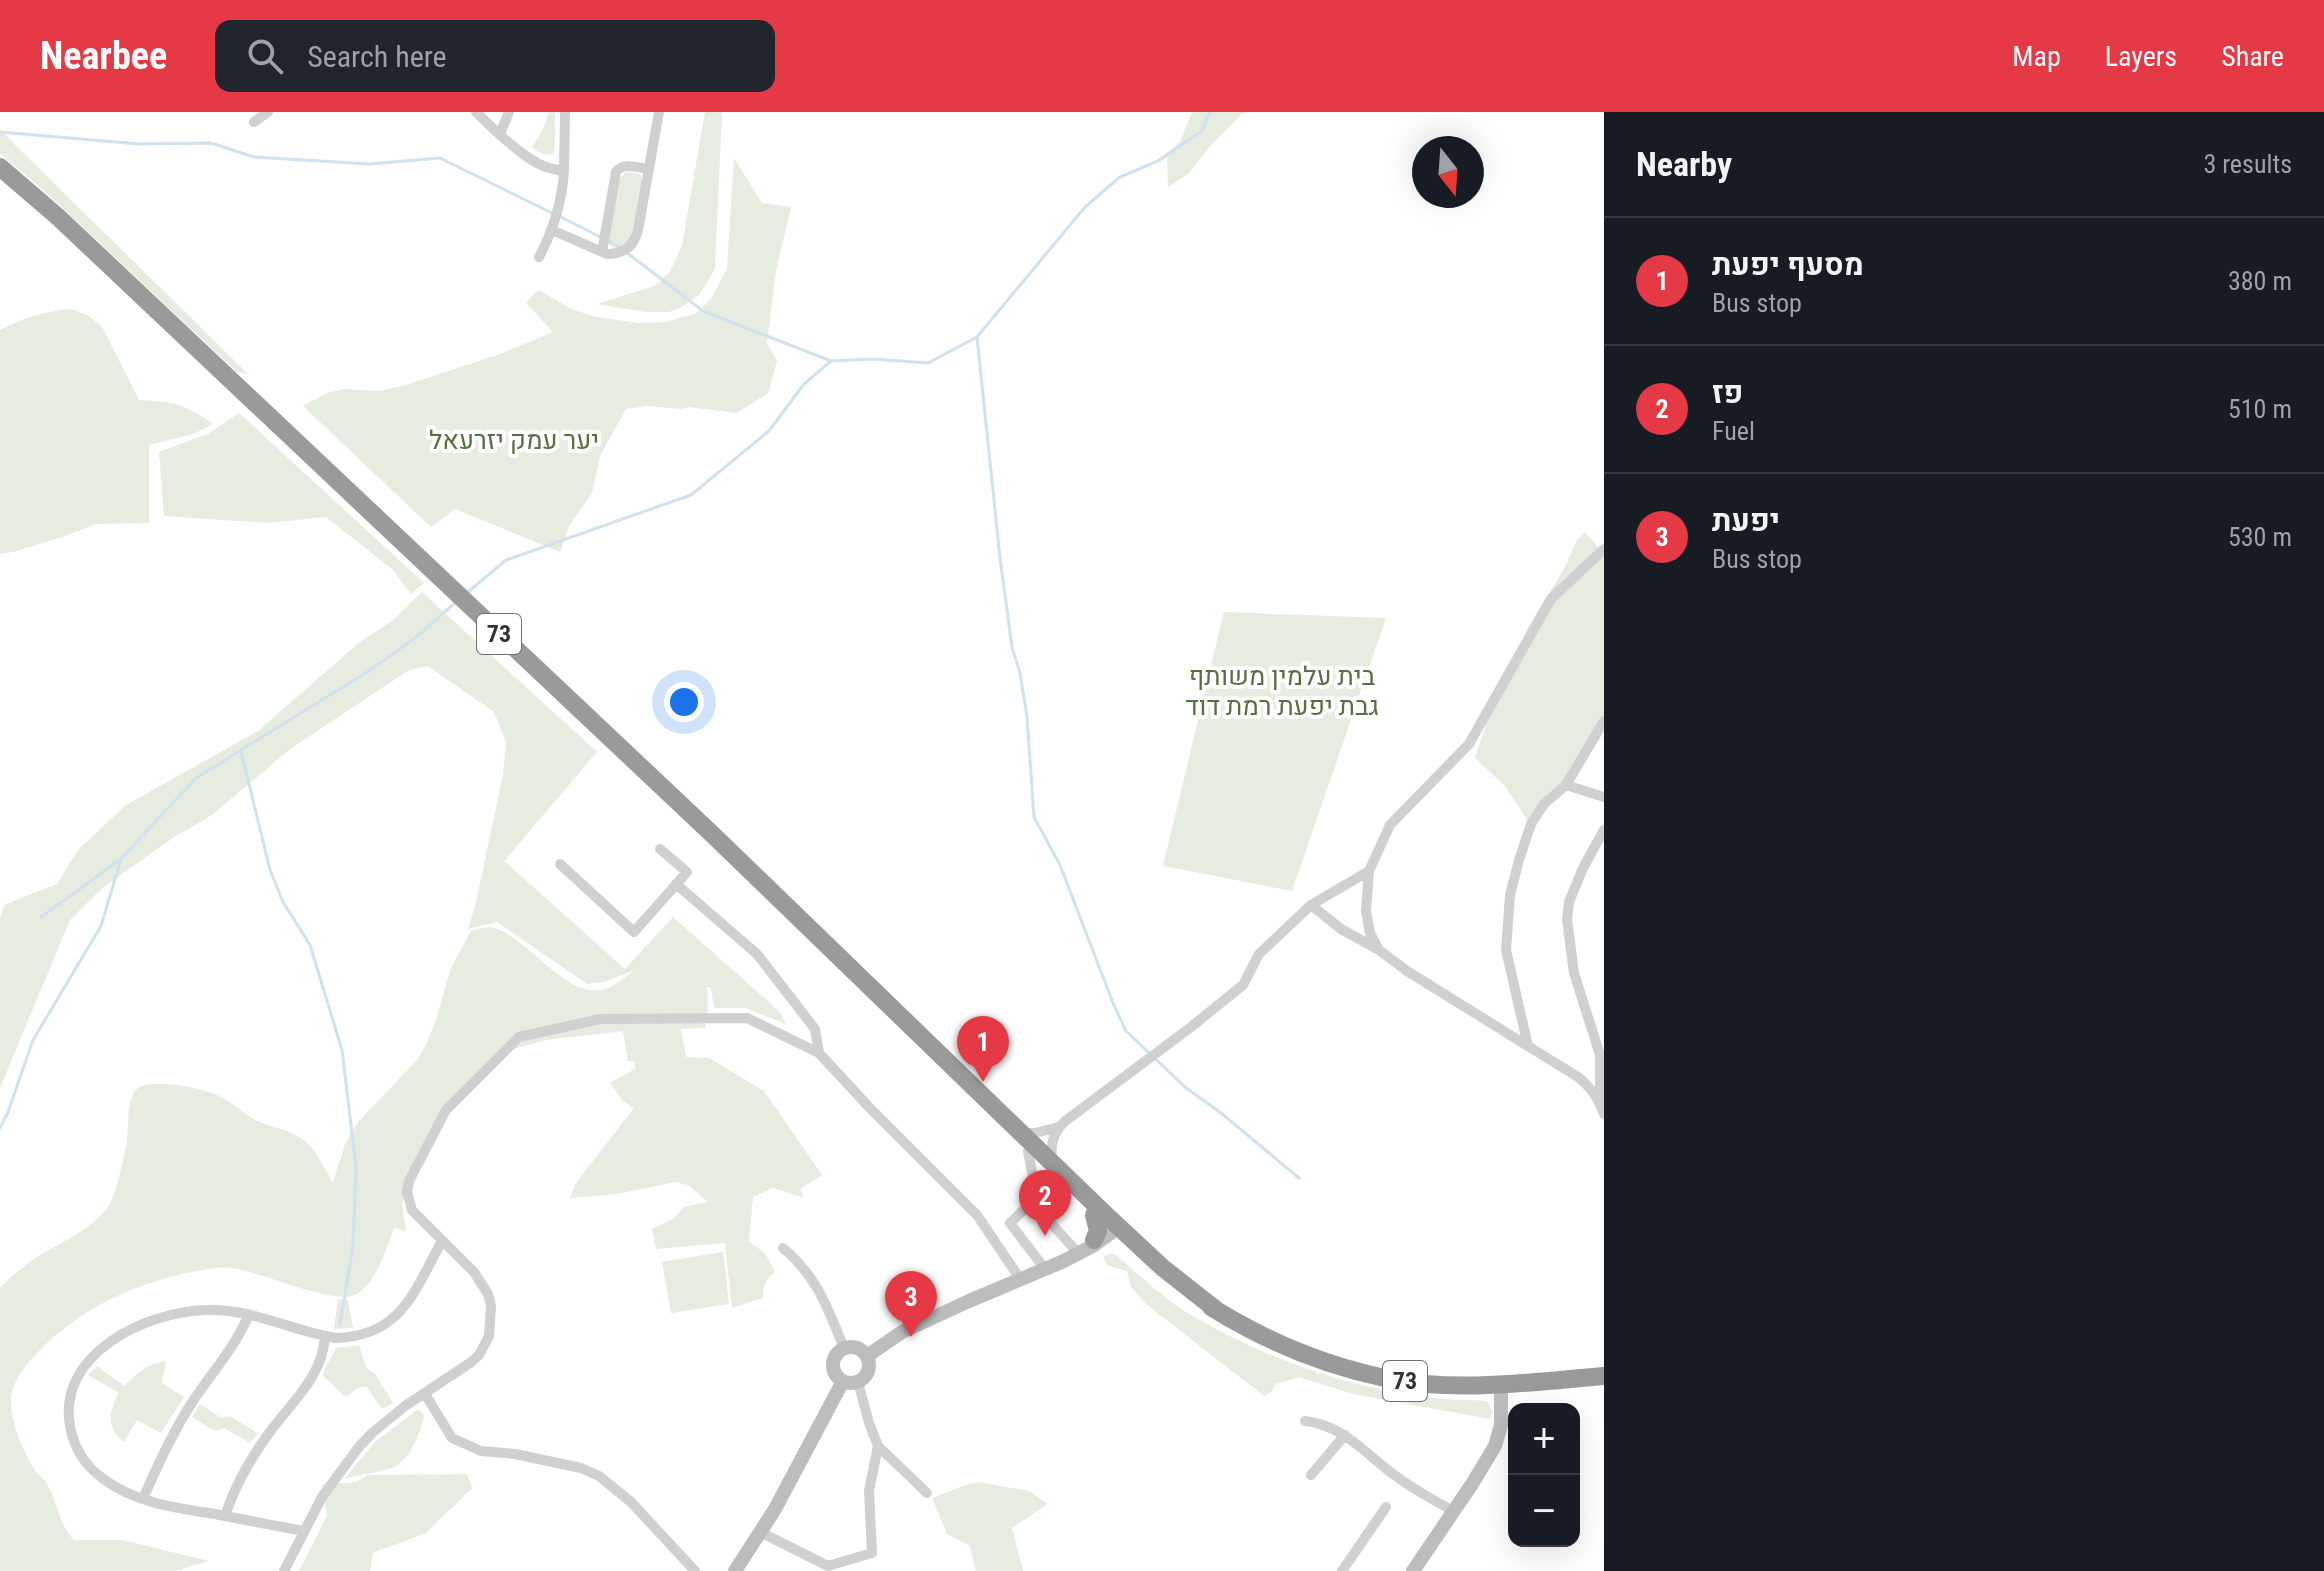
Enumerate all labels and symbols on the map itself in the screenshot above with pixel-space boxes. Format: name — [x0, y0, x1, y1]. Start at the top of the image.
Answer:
north arrow — [1412, 136, 1484, 208]
park label: יער עמק יזרעאל — [429, 425, 599, 455]
road number: 73 — [477, 614, 521, 654]
park label: בית עלמין משותף גבת יפעת רמת דוד — [1185, 661, 1379, 721]
your location — [664, 682, 704, 722]
pin: 1 — [957, 1016, 1009, 1082]
pin: 2 — [1019, 1170, 1071, 1236]
pin: 3 — [885, 1271, 937, 1337]
road number: 73 — [1383, 1361, 1427, 1401]

